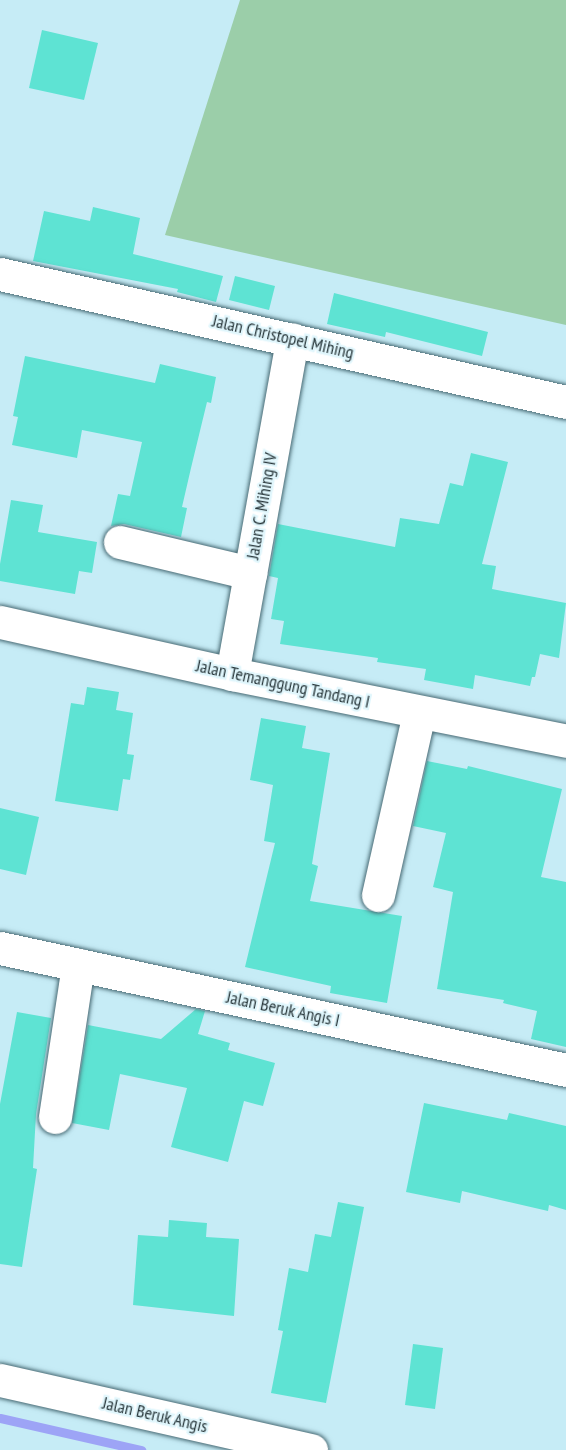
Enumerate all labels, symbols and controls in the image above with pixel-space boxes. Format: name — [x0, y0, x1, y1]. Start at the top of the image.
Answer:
street label: Jalan Christopel Mihing — [210, 310, 356, 364]
street label: Jalan C. Mihing IV — [242, 450, 282, 562]
street label: Jalan Temanggung Tandang I — [194, 655, 372, 713]
street label: Jalan Beruk Angis I — [224, 986, 342, 1032]
street label: Jalan Beruk Angis — [100, 1392, 210, 1438]

